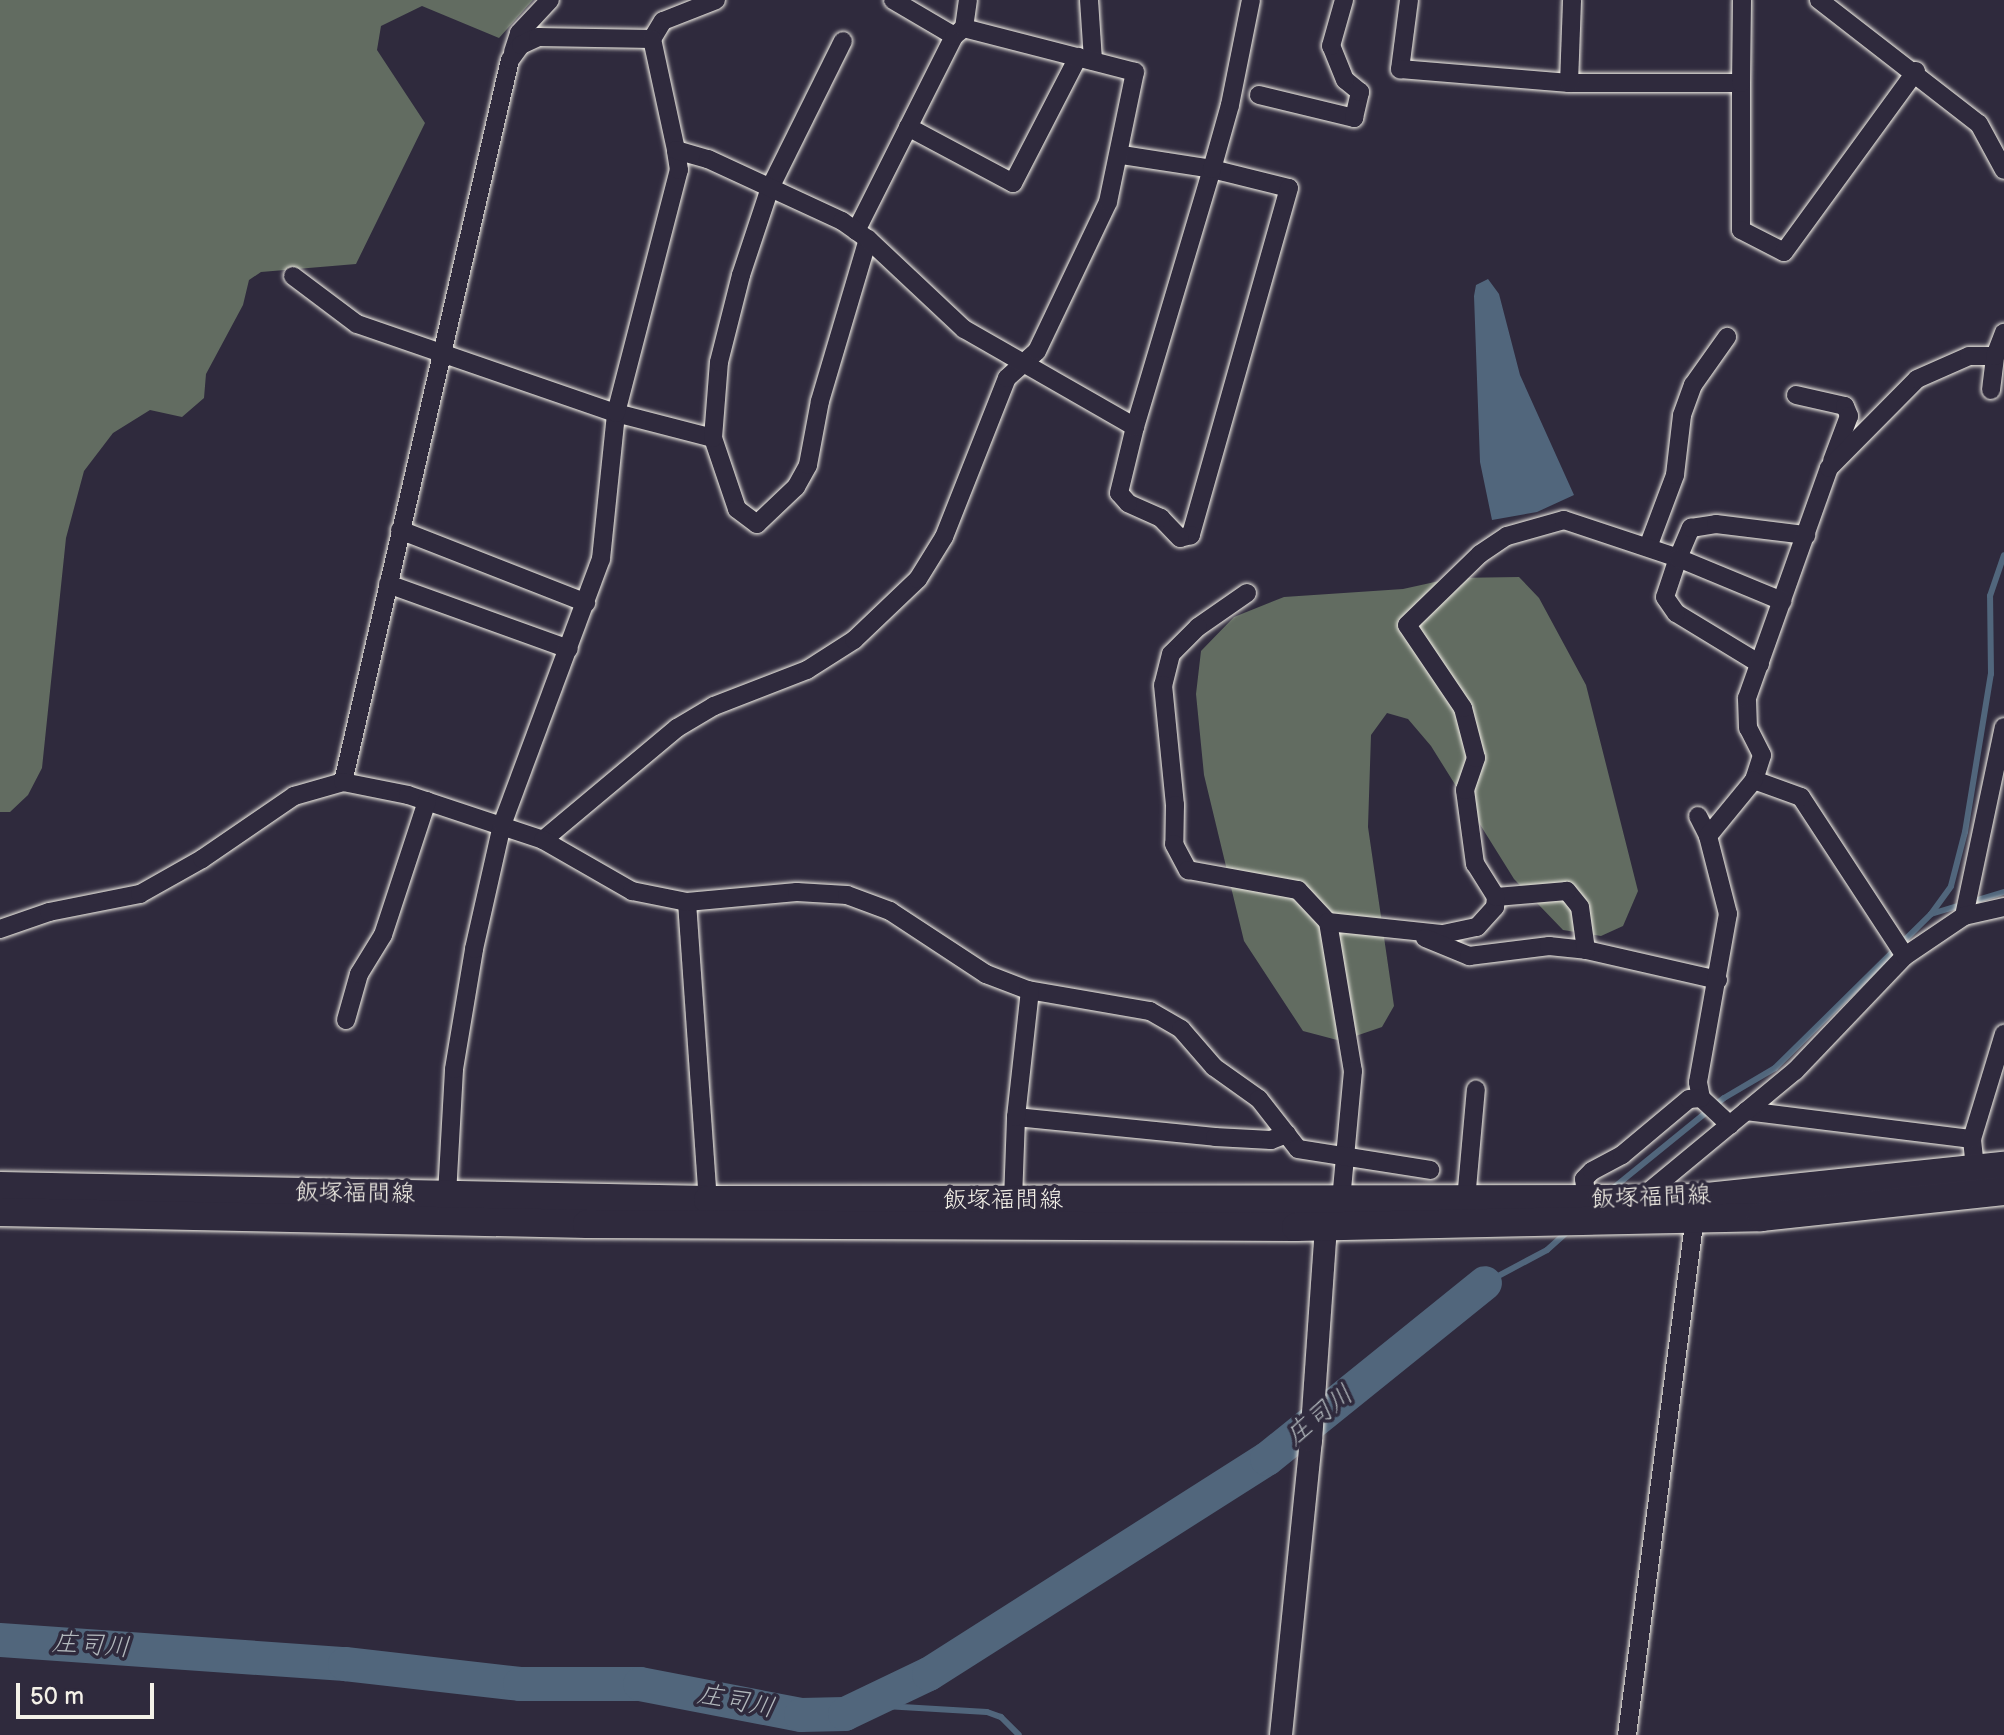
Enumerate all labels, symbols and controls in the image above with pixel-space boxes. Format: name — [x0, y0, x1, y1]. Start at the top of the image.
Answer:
street label: 飯塚福間線 — [295, 1178, 415, 1208]
street label: 飯塚福間線 — [1591, 1181, 1711, 1213]
street label: 飯塚福間線 — [943, 1186, 1063, 1214]
water label: 庄司川 — [1280, 1379, 1360, 1453]
water label: 庄司川 — [51, 1628, 131, 1664]
scale bar — [20, 1667, 158, 1717]
water label: 庄司川 — [695, 1679, 777, 1725]
text: 50 m — [30, 1682, 84, 1711]

